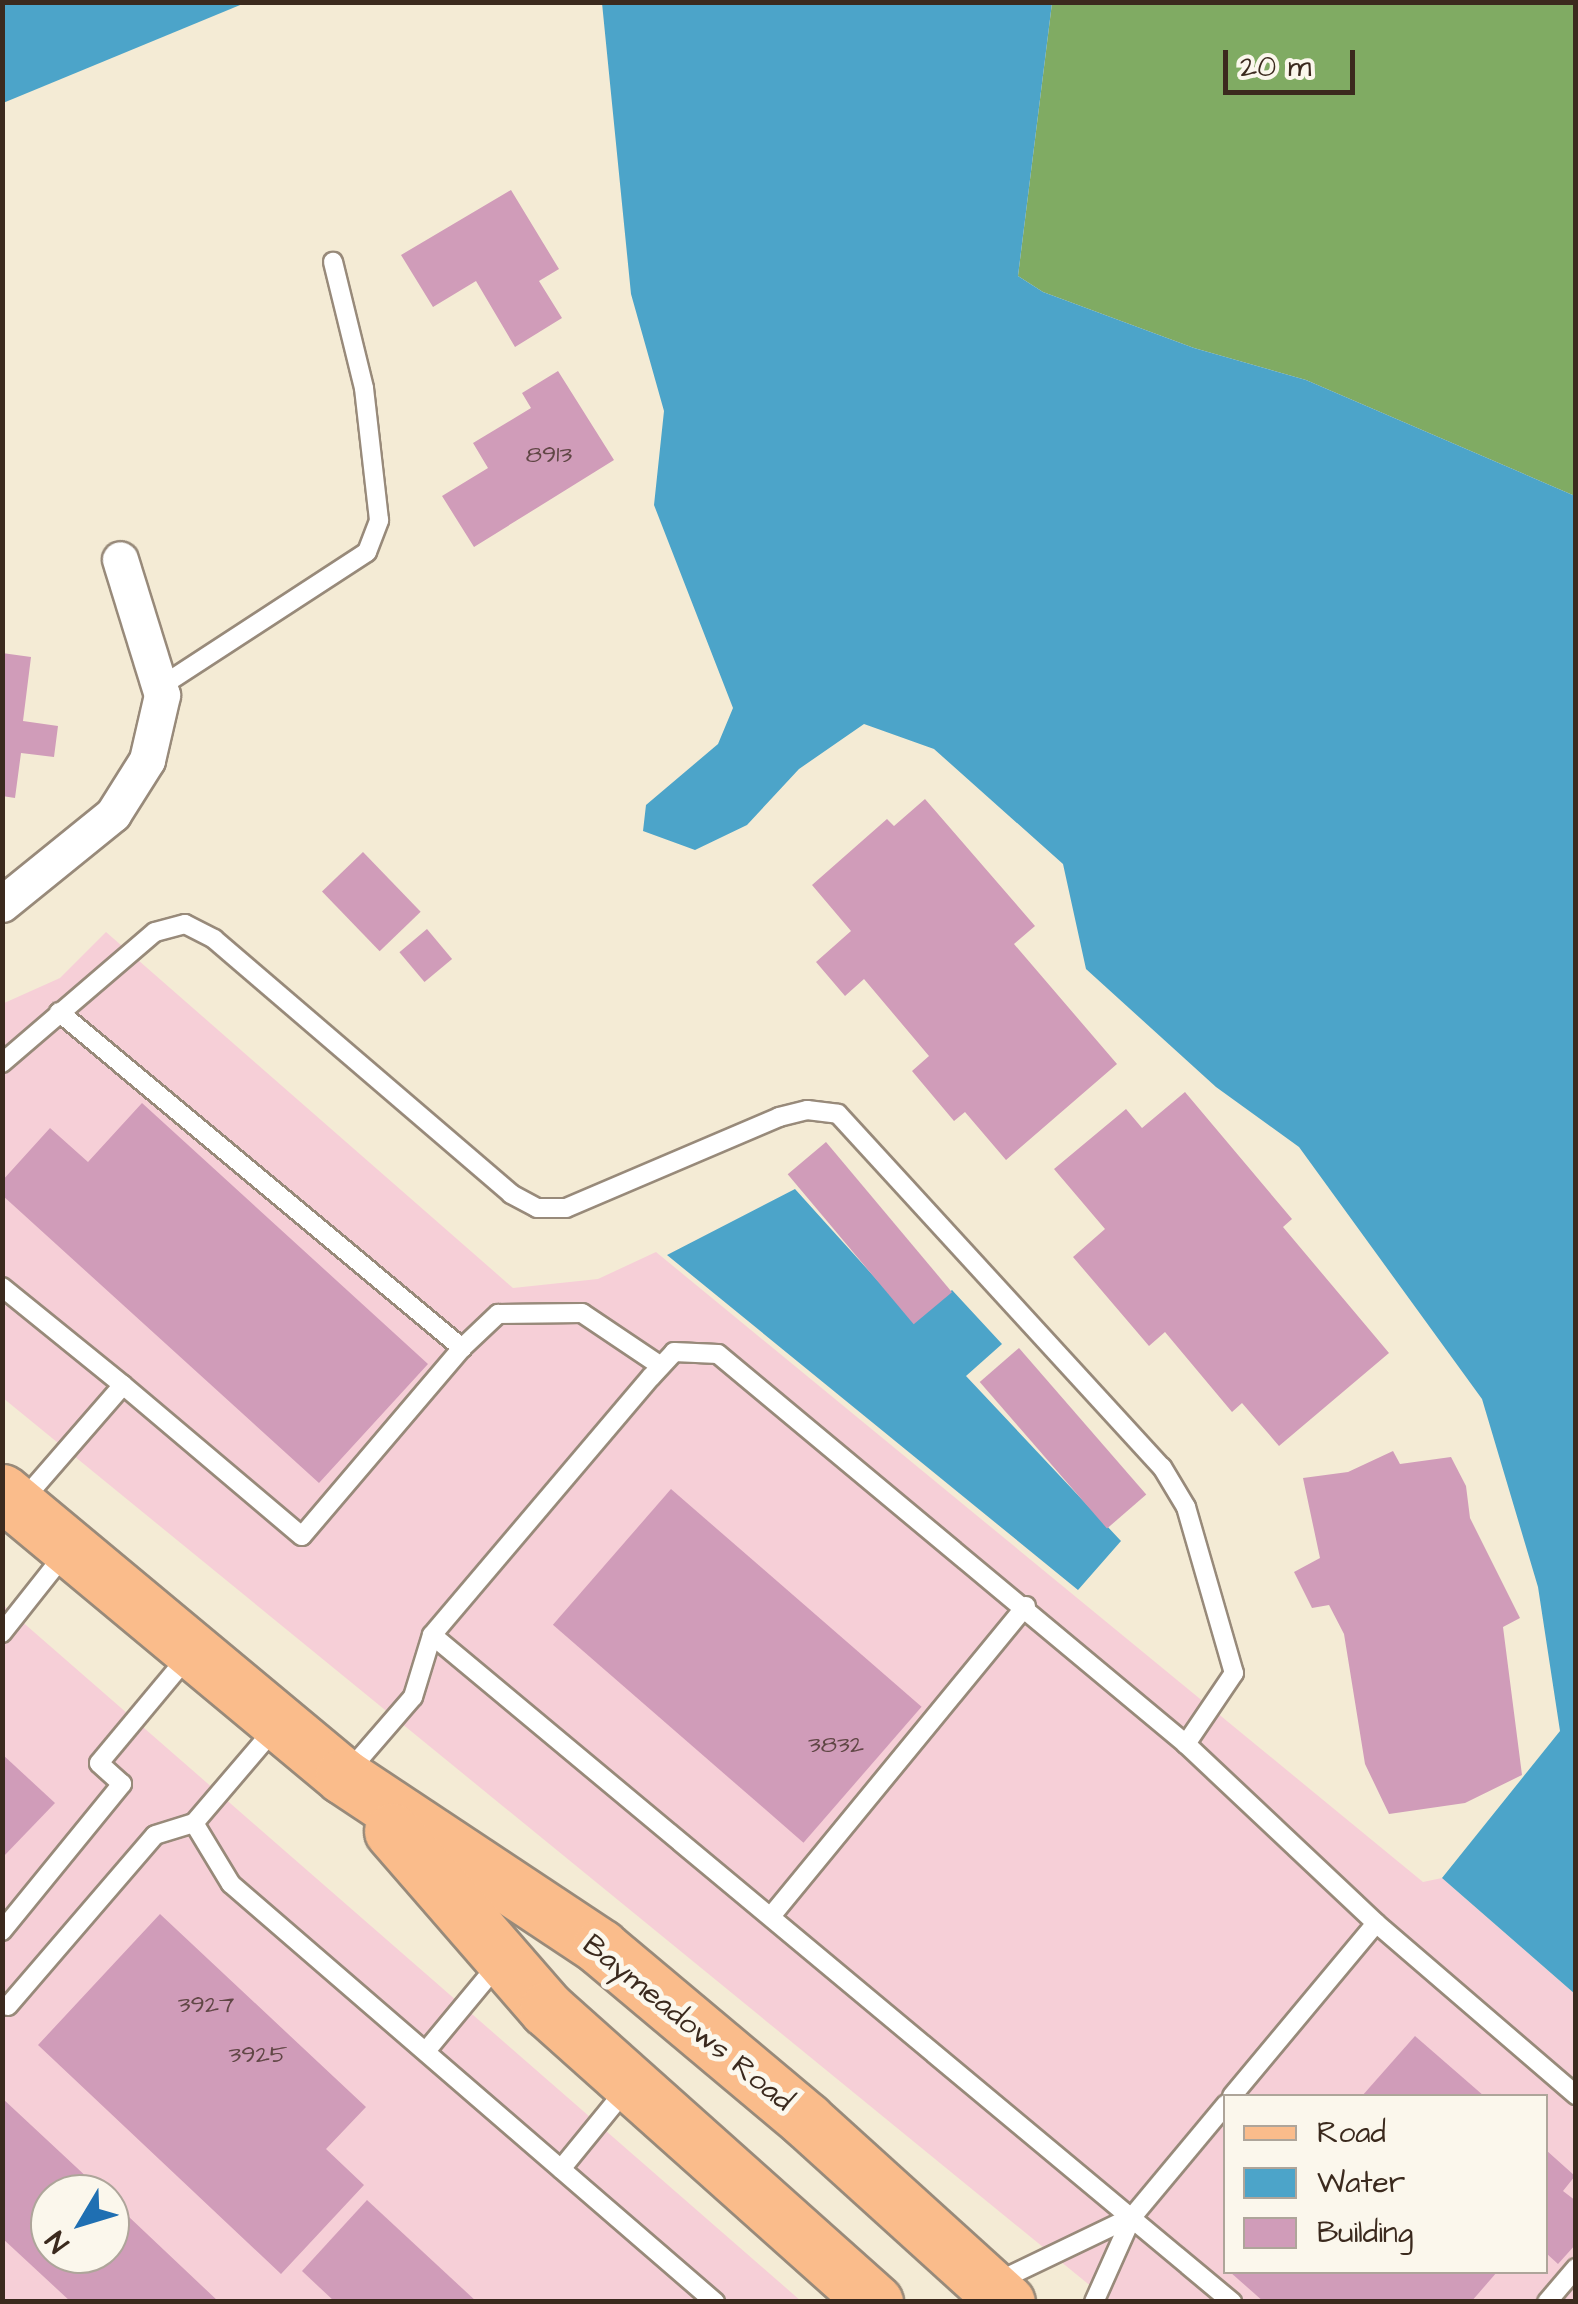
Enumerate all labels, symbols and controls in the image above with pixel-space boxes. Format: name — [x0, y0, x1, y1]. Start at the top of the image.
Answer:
scale bar — [1228, 30, 1360, 92]
text: 20 m — [1240, 46, 1311, 88]
house number: 8913 — [526, 440, 572, 470]
house number: 3832 — [808, 1730, 864, 1760]
street label: Baymeadows Road — [575, 1927, 801, 2119]
house number: 3927 — [178, 1990, 234, 2020]
house number: 3925 — [229, 2040, 287, 2070]
legend — [1223, 2094, 1548, 2274]
text: Road — [1317, 2112, 1386, 2154]
text: Water — [1317, 2162, 1405, 2204]
north arrow — [30, 2174, 130, 2274]
text: Building — [1317, 2212, 1413, 2254]
text: N — [37, 2223, 78, 2260]

